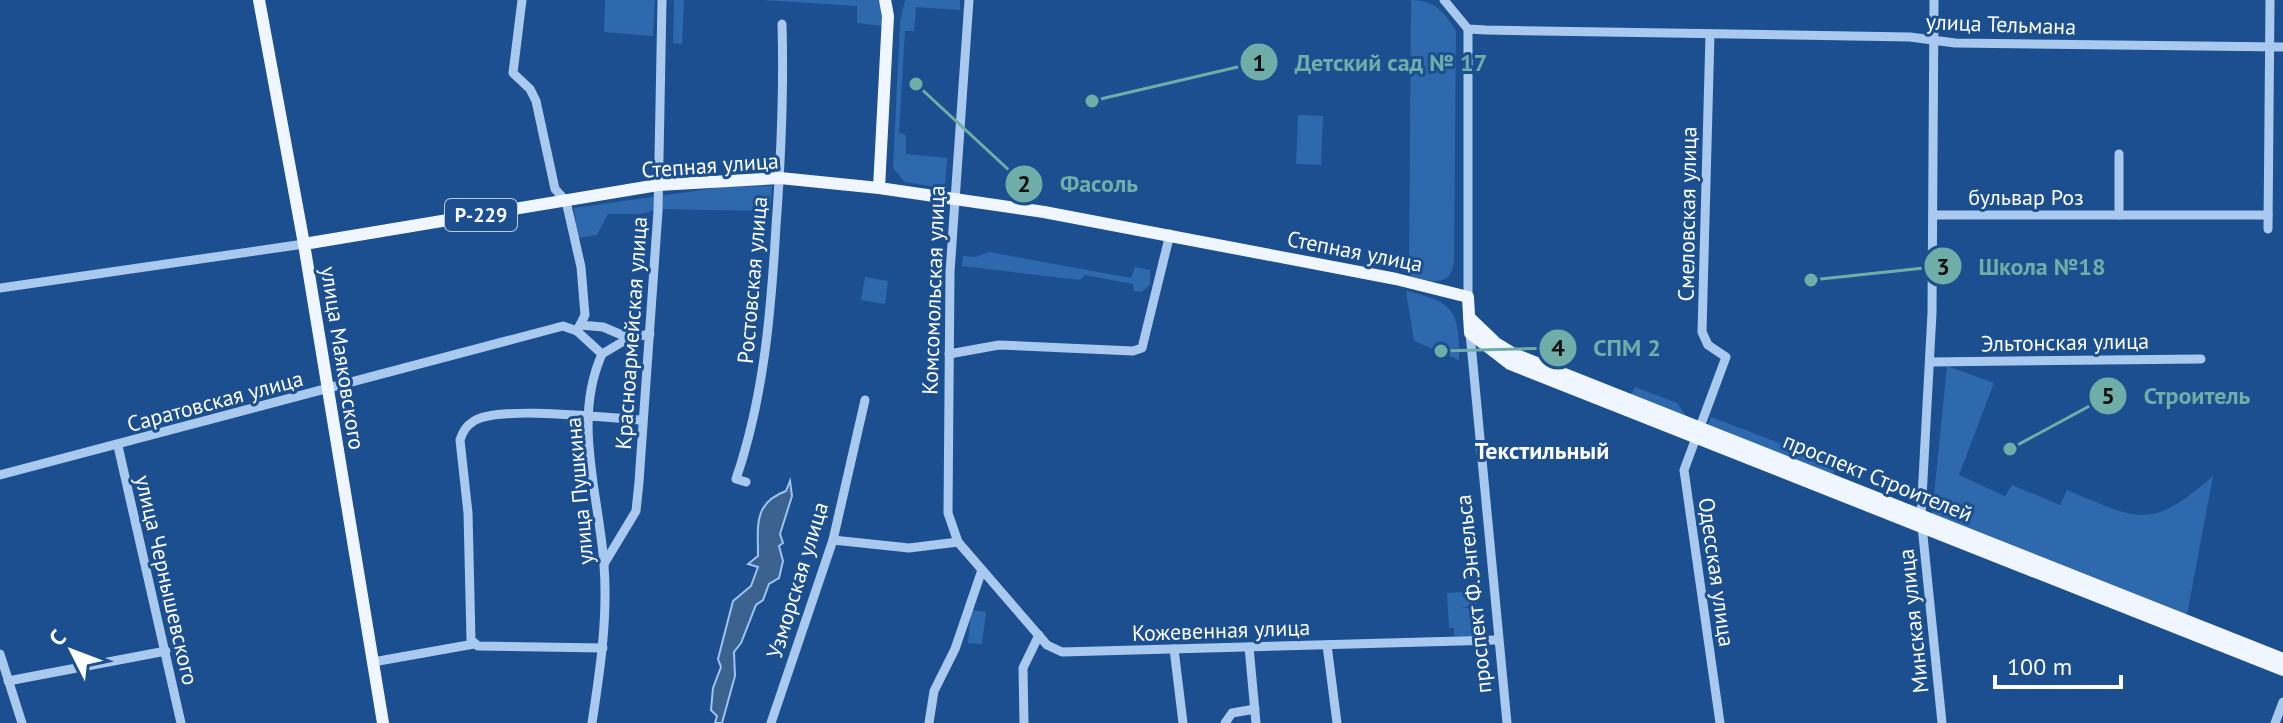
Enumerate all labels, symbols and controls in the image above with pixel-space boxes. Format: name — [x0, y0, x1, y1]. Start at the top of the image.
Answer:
street label: улица Тельмана — [1925, 7, 2077, 41]
callout: Детский сад № 17 — [1239, 38, 1503, 86]
text: 1 — [1252, 47, 1266, 78]
text: Детский сад № 17 — [1295, 47, 1487, 78]
street label: Смеловская улица — [1671, 126, 1703, 302]
street label: Степная улица — [640, 146, 780, 184]
callout: Фасоль — [1004, 160, 1154, 208]
text: 2 — [1017, 168, 1031, 199]
text: Фасоль — [1060, 168, 1138, 199]
street label: бульвар Роз — [1968, 183, 2084, 211]
street label: Комсомольская улица — [915, 185, 951, 395]
street label: Ростовская улица — [731, 195, 773, 365]
road number: Р-229 — [445, 199, 517, 231]
street label: Красноармейская улица — [609, 215, 653, 451]
street label: Степная улица — [1285, 224, 1425, 278]
callout: Школа №18 — [1923, 242, 2122, 290]
text: 3 — [1936, 251, 1950, 282]
text: Школа №18 — [1978, 251, 2106, 282]
street label: улица Маяковского — [315, 264, 371, 452]
callout: СПМ 2 — [1538, 324, 1677, 372]
street label: Эльтонская улица — [1981, 327, 2149, 357]
text: 4 — [1551, 332, 1565, 363]
text: СПМ 2 — [1593, 332, 1661, 363]
street label: Саратовская улица — [124, 364, 306, 438]
callout: Строитель — [2088, 372, 2266, 420]
text: 5 — [2101, 380, 2115, 411]
text: Строитель — [2144, 380, 2251, 411]
street label: улица Пушкина — [559, 416, 599, 566]
street label: проспект Строителей — [1779, 426, 1977, 528]
district label: Текстильный — [1475, 435, 1609, 466]
street label: улица Чернышевского — [129, 472, 205, 688]
street label: проспект Ф.Энгельса — [1449, 493, 1497, 695]
street label: Одесская улица — [1693, 496, 1741, 648]
street label: Узморская улица — [760, 498, 834, 662]
street label: Минская улица — [1892, 547, 1934, 695]
north arrow — [32, 611, 112, 691]
street label: Кожевенная улица — [1131, 613, 1311, 647]
text: С — [43, 624, 72, 652]
scale bar — [1995, 639, 2121, 689]
text: 100 m — [2007, 651, 2072, 682]

